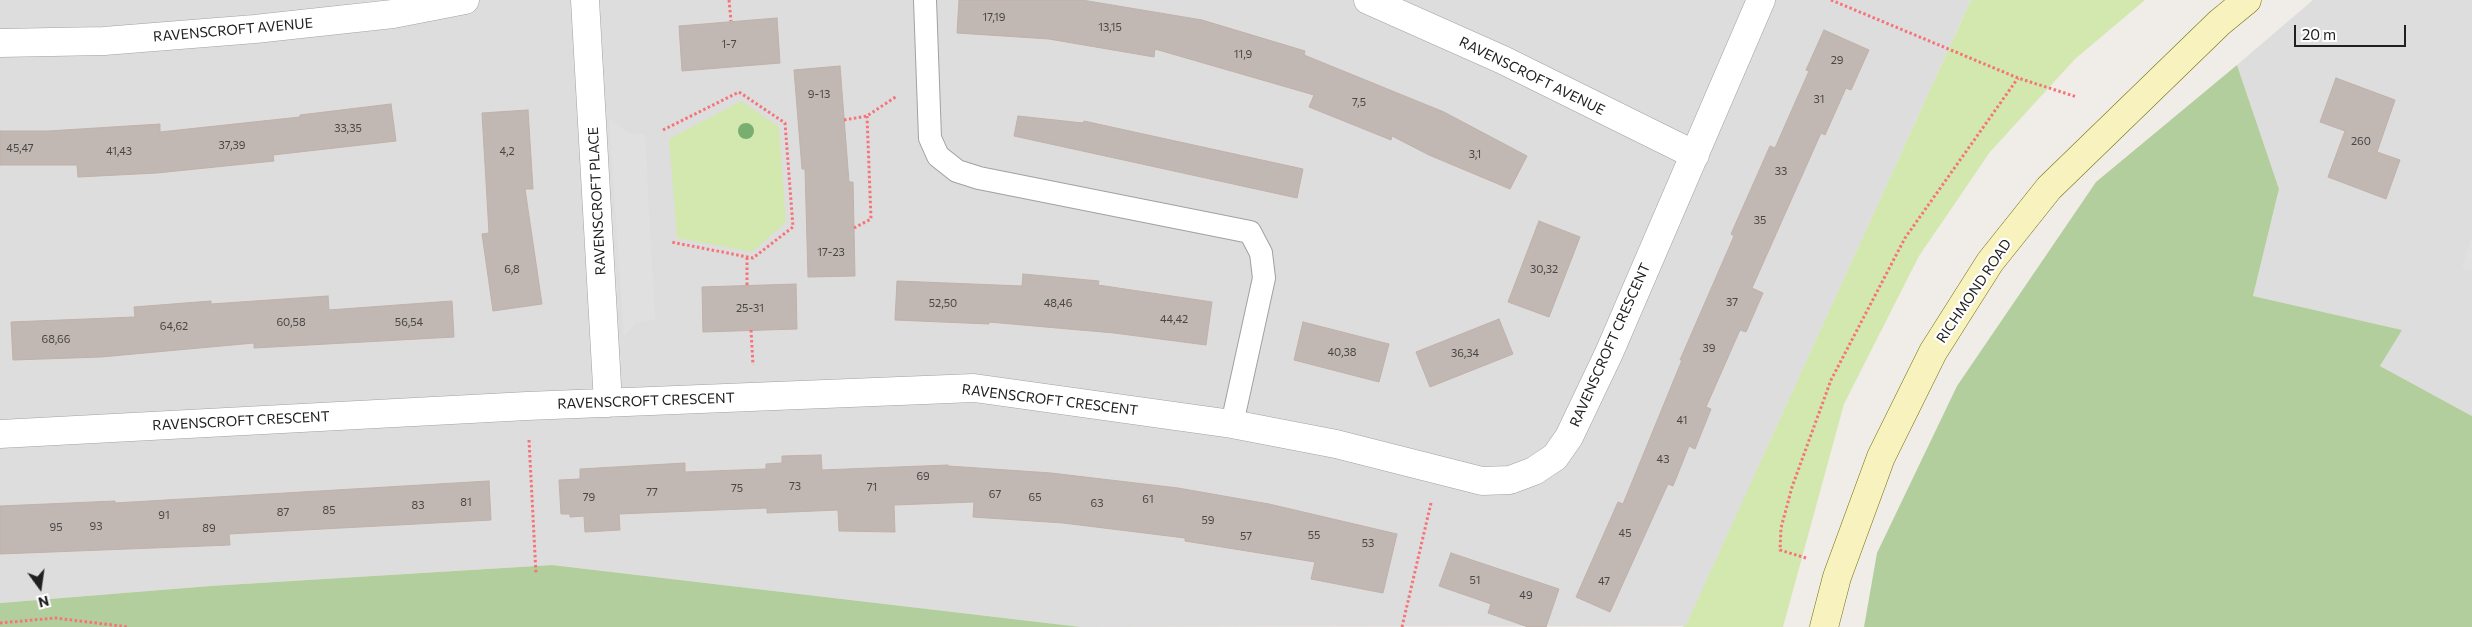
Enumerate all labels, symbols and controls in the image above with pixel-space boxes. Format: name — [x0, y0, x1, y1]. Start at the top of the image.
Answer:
house number: 17,19 — [983, 10, 1005, 24]
street label: RAVENSCROFT AVENUE — [152, 15, 314, 45]
scale bar — [2297, 15, 2410, 47]
house number: 13,15 — [1098, 20, 1122, 34]
text: 20 m — [2302, 25, 2336, 43]
street label: RAVENSCROFT AVENUE — [1456, 33, 1608, 119]
house number: 1-7 — [721, 37, 737, 51]
house number: 11,9 — [1234, 47, 1252, 61]
house number: 29 — [1831, 53, 1843, 67]
house number: 9-13 — [808, 87, 830, 101]
house number: 31 — [1814, 92, 1824, 106]
house number: 7,5 — [1352, 95, 1366, 109]
house number: 33,35 — [334, 121, 362, 135]
street label: RAVENSCROFT PLACE — [585, 126, 609, 276]
house number: 260 — [2351, 134, 2371, 148]
house number: 37,39 — [219, 138, 245, 152]
house number: 45,47 — [6, 141, 34, 155]
house number: 41,43 — [106, 144, 132, 158]
house number: 4,2 — [499, 144, 515, 158]
house number: 3,1 — [1469, 147, 1481, 161]
house number: 33 — [1775, 164, 1787, 178]
house number: 35 — [1754, 213, 1766, 227]
street label: RICHMOND ROAD — [1933, 236, 2015, 346]
house number: 17-23 — [817, 245, 845, 259]
street label: RAVENSCROFT CRESCENT — [1566, 261, 1654, 429]
house number: 6,8 — [504, 262, 520, 276]
house number: 30,32 — [1530, 262, 1558, 276]
house number: 37 — [1726, 295, 1738, 309]
house number: 52,50 — [929, 296, 957, 310]
house number: 48,46 — [1044, 296, 1072, 310]
house number: 25-31 — [736, 301, 764, 315]
house number: 44,42 — [1160, 312, 1188, 326]
house number: 60,58 — [276, 315, 306, 329]
house number: 56,54 — [395, 315, 423, 329]
house number: 64,62 — [160, 319, 188, 333]
house number: 68,66 — [42, 332, 70, 346]
house number: 39 — [1703, 341, 1715, 355]
house number: 40,38 — [1327, 345, 1357, 359]
house number: 36,34 — [1451, 346, 1479, 360]
street label: RAVENSCROFT CRESCENT — [961, 381, 1139, 419]
street label: RAVENSCROFT CRESCENT — [557, 390, 735, 412]
street label: RAVENSCROFT CRESCENT — [152, 408, 330, 434]
house number: 41 — [1677, 413, 1687, 427]
house number: 43 — [1657, 452, 1669, 466]
house number: 69 — [916, 469, 930, 483]
house number: 73 — [789, 479, 801, 493]
house number: 71 — [867, 480, 877, 494]
house number: 75 — [731, 481, 743, 495]
house number: 77 — [646, 485, 658, 499]
house number: 67 — [989, 487, 1001, 501]
house number: 79 — [583, 490, 595, 504]
house number: 65 — [1029, 490, 1041, 504]
house number: 61 — [1142, 492, 1154, 506]
house number: 81 — [460, 495, 472, 509]
house number: 63 — [1091, 496, 1103, 510]
house number: 83 — [412, 498, 424, 512]
house number: 85 — [323, 503, 335, 517]
house number: 87 — [277, 505, 289, 519]
house number: 91 — [158, 508, 170, 522]
house number: 59 — [1202, 513, 1214, 527]
house number: 93 — [90, 519, 102, 533]
house number: 95 — [50, 520, 62, 534]
house number: 89 — [202, 521, 216, 535]
house number: 45 — [1619, 526, 1631, 540]
house number: 55 — [1308, 528, 1320, 542]
house number: 57 — [1240, 529, 1252, 543]
house number: 53 — [1362, 536, 1374, 550]
north arrow — [15, 562, 65, 612]
house number: 51 — [1469, 573, 1481, 587]
house number: 47 — [1598, 574, 1610, 588]
house number: 49 — [1519, 588, 1533, 602]
text: N — [37, 593, 51, 612]

